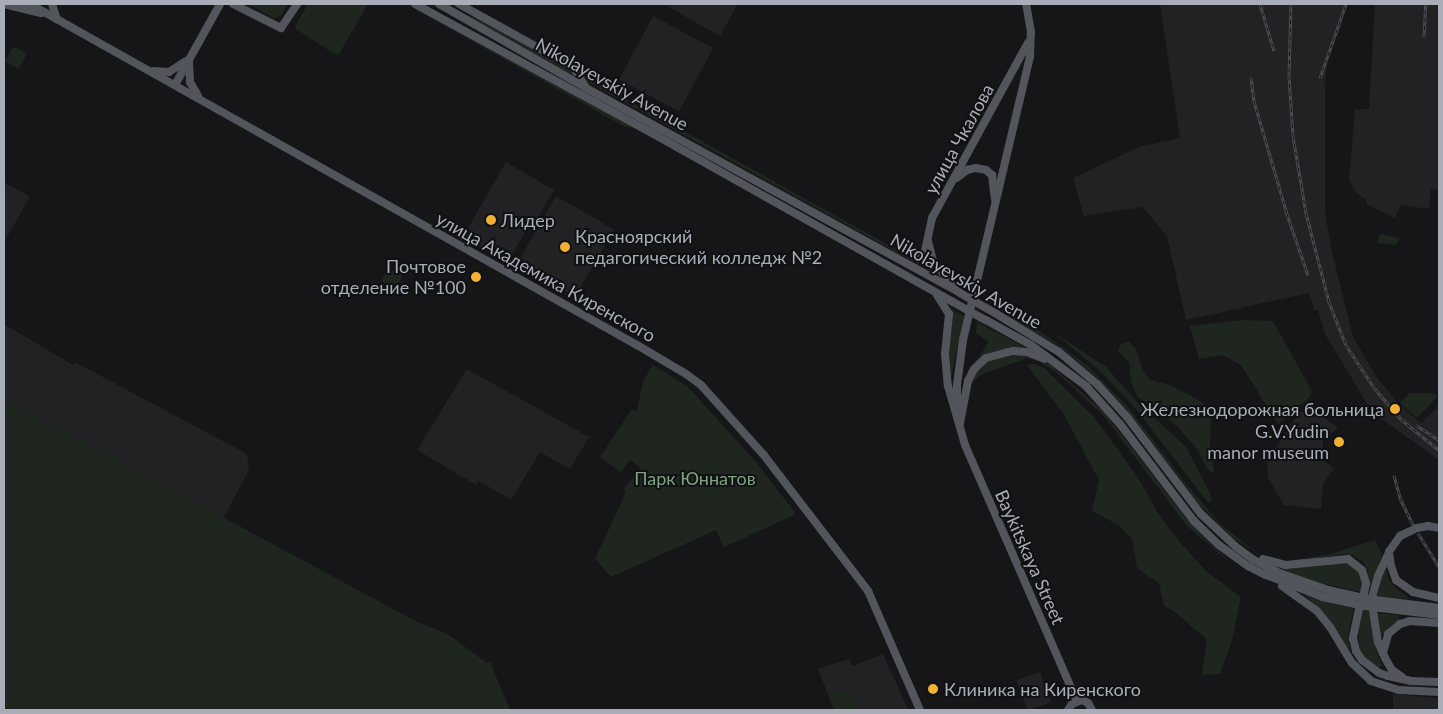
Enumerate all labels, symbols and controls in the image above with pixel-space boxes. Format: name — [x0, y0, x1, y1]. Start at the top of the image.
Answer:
street label: Nikolayevskiy Avenue — [532, 33, 692, 135]
street label: улица Чкалова — [920, 80, 998, 198]
street label: улица Академика Киренского — [433, 208, 659, 346]
place label: Лидер — [501, 209, 555, 231]
marker: Лидер — [485, 214, 497, 226]
place label: Красноярский педагогический колледж №2 — [575, 226, 822, 268]
street label: Nikolayevskiy Avenue — [886, 229, 1046, 333]
marker: Красноярский педагогический колледж №2 — [559, 241, 571, 253]
place label: Почтовое отделение №100 — [321, 256, 466, 298]
marker: Почтовое отделение №100 — [470, 271, 482, 283]
place label: Железнодорожная больница — [1141, 398, 1384, 420]
marker: Железнодорожная больница — [1388, 402, 1402, 416]
place label: G.V.Yudin manor museum — [1207, 421, 1329, 464]
marker: G.V.Yudin manor museum — [1333, 436, 1345, 448]
park label: Парк Юннатов — [634, 467, 756, 489]
street label: Baykitskaya Street — [991, 486, 1069, 628]
place label: Клиника на Киренского — [944, 678, 1141, 700]
marker: Клиника на Киренского — [926, 682, 940, 696]

